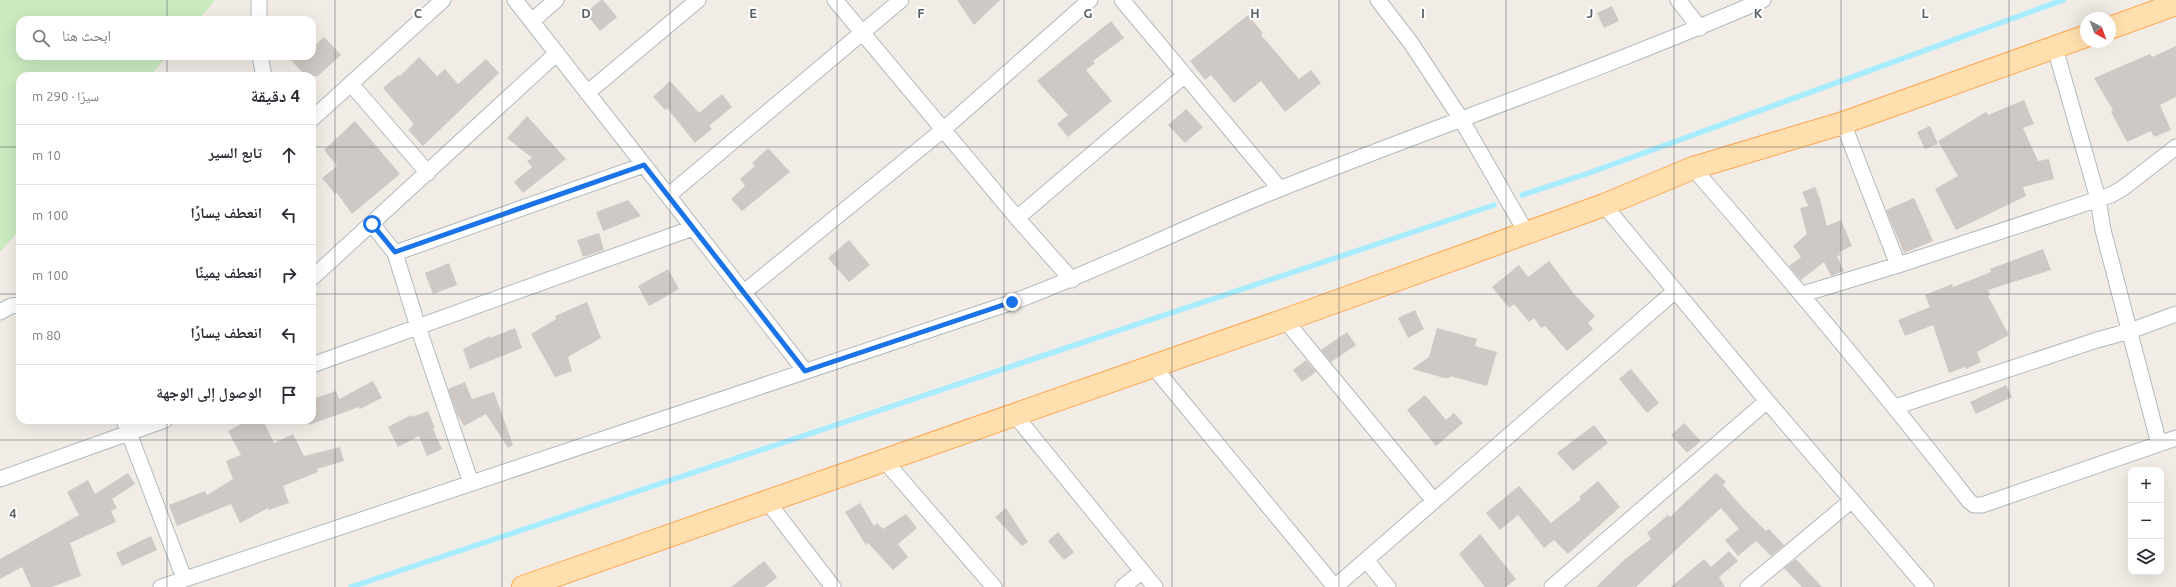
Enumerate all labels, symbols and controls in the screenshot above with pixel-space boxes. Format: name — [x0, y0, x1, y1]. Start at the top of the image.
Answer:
text: C — [414, 6, 423, 20]
text: D — [581, 6, 591, 20]
text: E — [749, 6, 757, 20]
text: F — [917, 6, 925, 20]
text: G — [1084, 6, 1093, 20]
text: H — [1250, 6, 1260, 20]
text: I — [1421, 6, 1425, 20]
text: J — [1587, 6, 1593, 20]
text: K — [1754, 6, 1763, 20]
text: L — [1921, 6, 1929, 20]
north arrow — [2080, 12, 2116, 48]
search box — [16, 16, 316, 60]
icon: search — [30, 27, 52, 49]
text: ابحث هنا — [62, 27, 111, 44]
text: 4 دقيقة — [251, 86, 300, 105]
text: سيرًا · 290 m — [32, 89, 99, 103]
text: تابع السير — [208, 144, 262, 161]
icon: ahead — [278, 144, 300, 166]
text: 10 m — [32, 148, 61, 162]
text: انعطف يسارًا — [190, 204, 262, 221]
icon: left — [278, 204, 300, 226]
text: 100 m — [32, 208, 68, 222]
route start — [363, 215, 381, 233]
text: انعطف يمينًا — [195, 264, 262, 281]
icon: right — [278, 264, 300, 286]
text: 100 m — [32, 268, 68, 282]
route end — [1003, 293, 1021, 311]
text: انعطف يسارًا — [190, 324, 262, 341]
icon: left — [278, 324, 300, 346]
text: 80 m — [32, 328, 61, 342]
text: الوصول إلى الوجهة — [156, 384, 262, 401]
icon: arrive — [278, 384, 300, 406]
map controls — [2128, 467, 2164, 575]
button: + — [2128, 467, 2164, 503]
button: − — [2128, 503, 2164, 539]
text: 4 — [9, 506, 17, 520]
button: layers — [2128, 539, 2164, 575]

